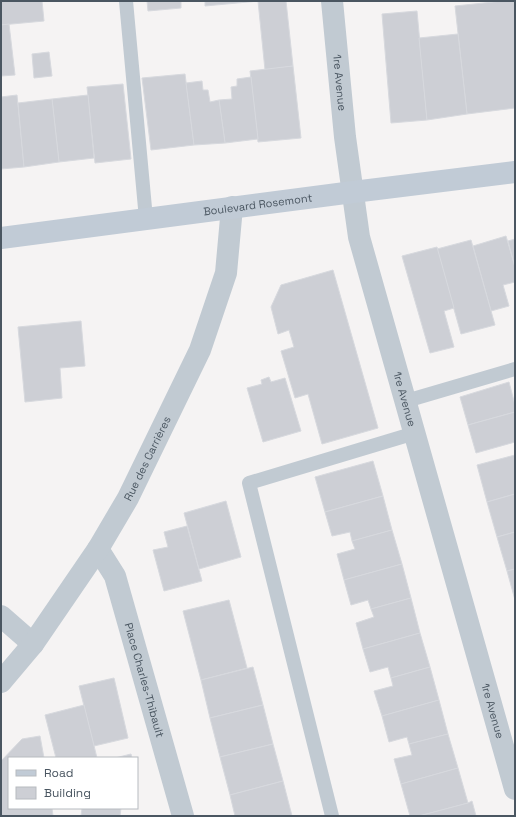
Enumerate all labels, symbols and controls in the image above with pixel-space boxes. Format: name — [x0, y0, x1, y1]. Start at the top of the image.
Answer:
street label: 1re Avenue — [330, 54, 349, 111]
street label: Boulevard Rosemont — [202, 190, 313, 218]
street label: 1re Avenue — [390, 370, 419, 428]
street label: Rue des Carrières — [121, 414, 174, 503]
street label: Place Charles-Thibault — [122, 621, 167, 739]
street label: 1re Avenue — [478, 682, 507, 740]
legend — [8, 757, 138, 809]
text: Road — [44, 765, 73, 781]
text: Building — [44, 785, 91, 801]

